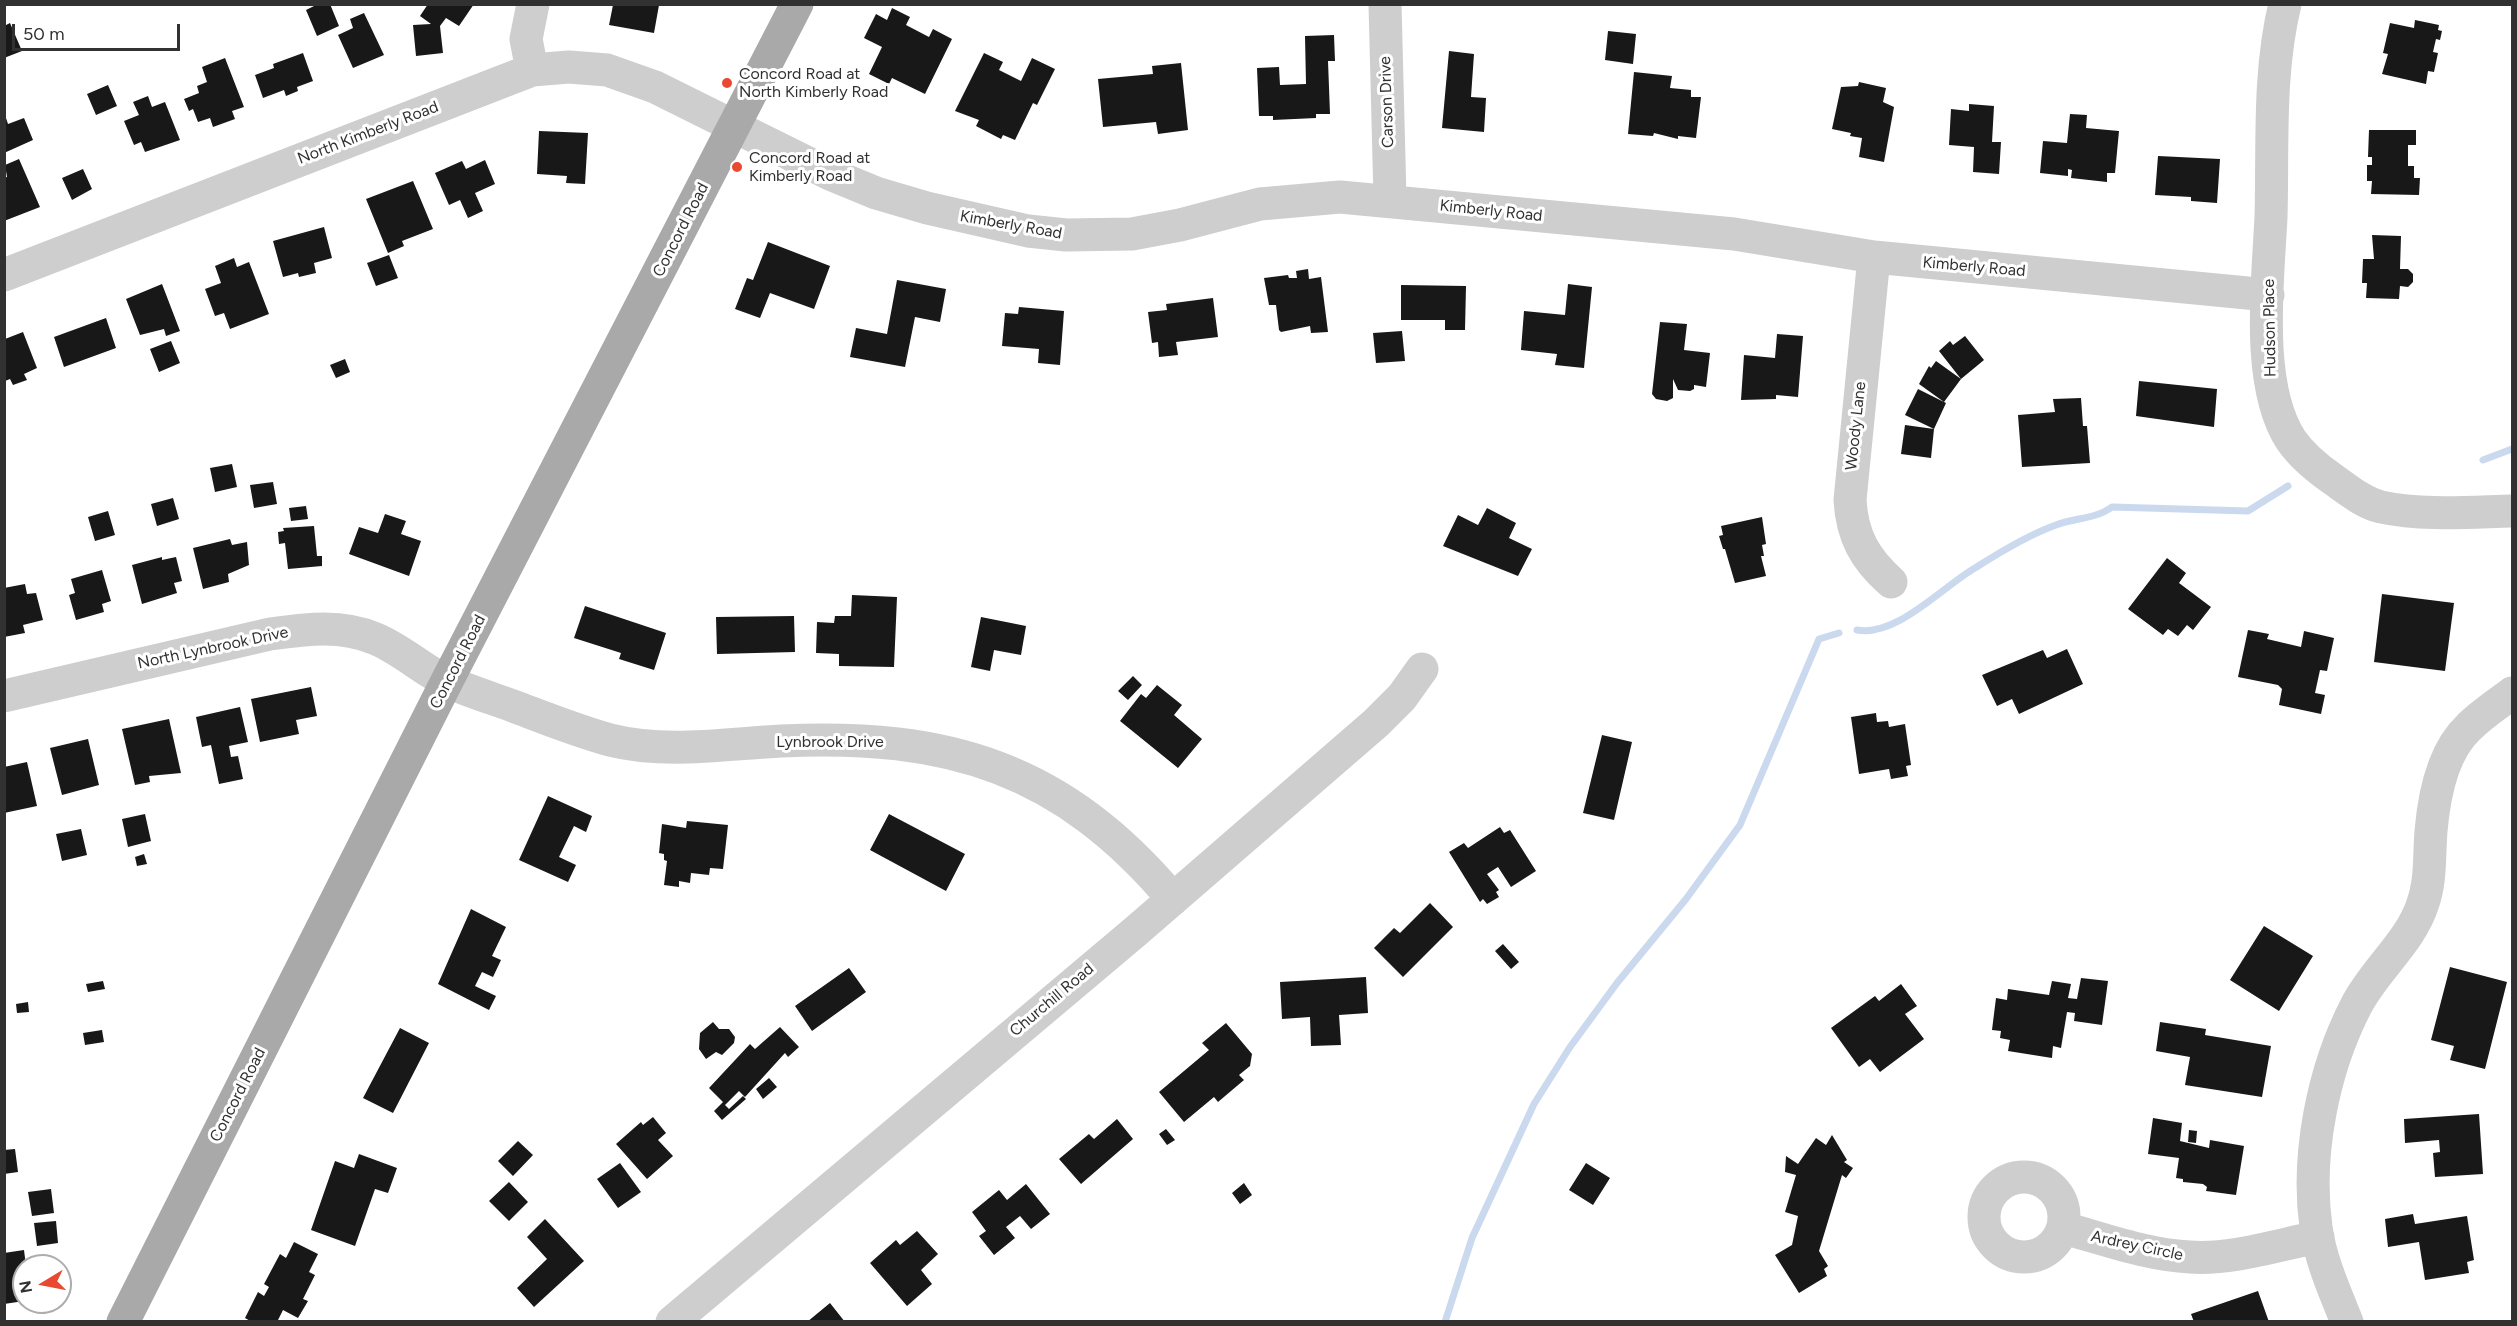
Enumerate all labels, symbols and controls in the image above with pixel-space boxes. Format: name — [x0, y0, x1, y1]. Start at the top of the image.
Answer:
scale bar — [15, 12, 183, 50]
text: 50 m — [23, 23, 65, 45]
street label: Carson Drive — [1376, 56, 1398, 148]
place label: Concord Road at North Kimberly Road — [739, 64, 888, 102]
marker: Concord Road at North Kimberly Road — [720, 76, 734, 90]
street label: North Kimberly Road — [295, 97, 441, 169]
place label: Concord Road at Kimberly Road — [749, 148, 870, 186]
marker: Concord Road at Kimberly Road — [730, 160, 744, 174]
street label: Concord Road — [649, 180, 713, 280]
street label: Kimberly Road — [1439, 196, 1543, 226]
street label: Kimberly Road — [958, 207, 1064, 243]
street label: Kimberly Road — [1922, 253, 2026, 281]
street label: Hudson Place — [2260, 279, 2280, 377]
street label: Woody Lane — [1842, 381, 1870, 471]
street label: Concord Road — [426, 612, 490, 712]
street label: North Lynbrook Drive — [136, 623, 290, 673]
street label: Lynbrook Drive — [776, 732, 884, 752]
street label: Churchill Road — [1006, 959, 1098, 1041]
street label: Concord Road — [206, 1045, 270, 1145]
street label: Ardrey Circle — [2089, 1227, 2185, 1265]
north arrow — [12, 1254, 72, 1314]
text: N — [15, 1279, 36, 1295]

